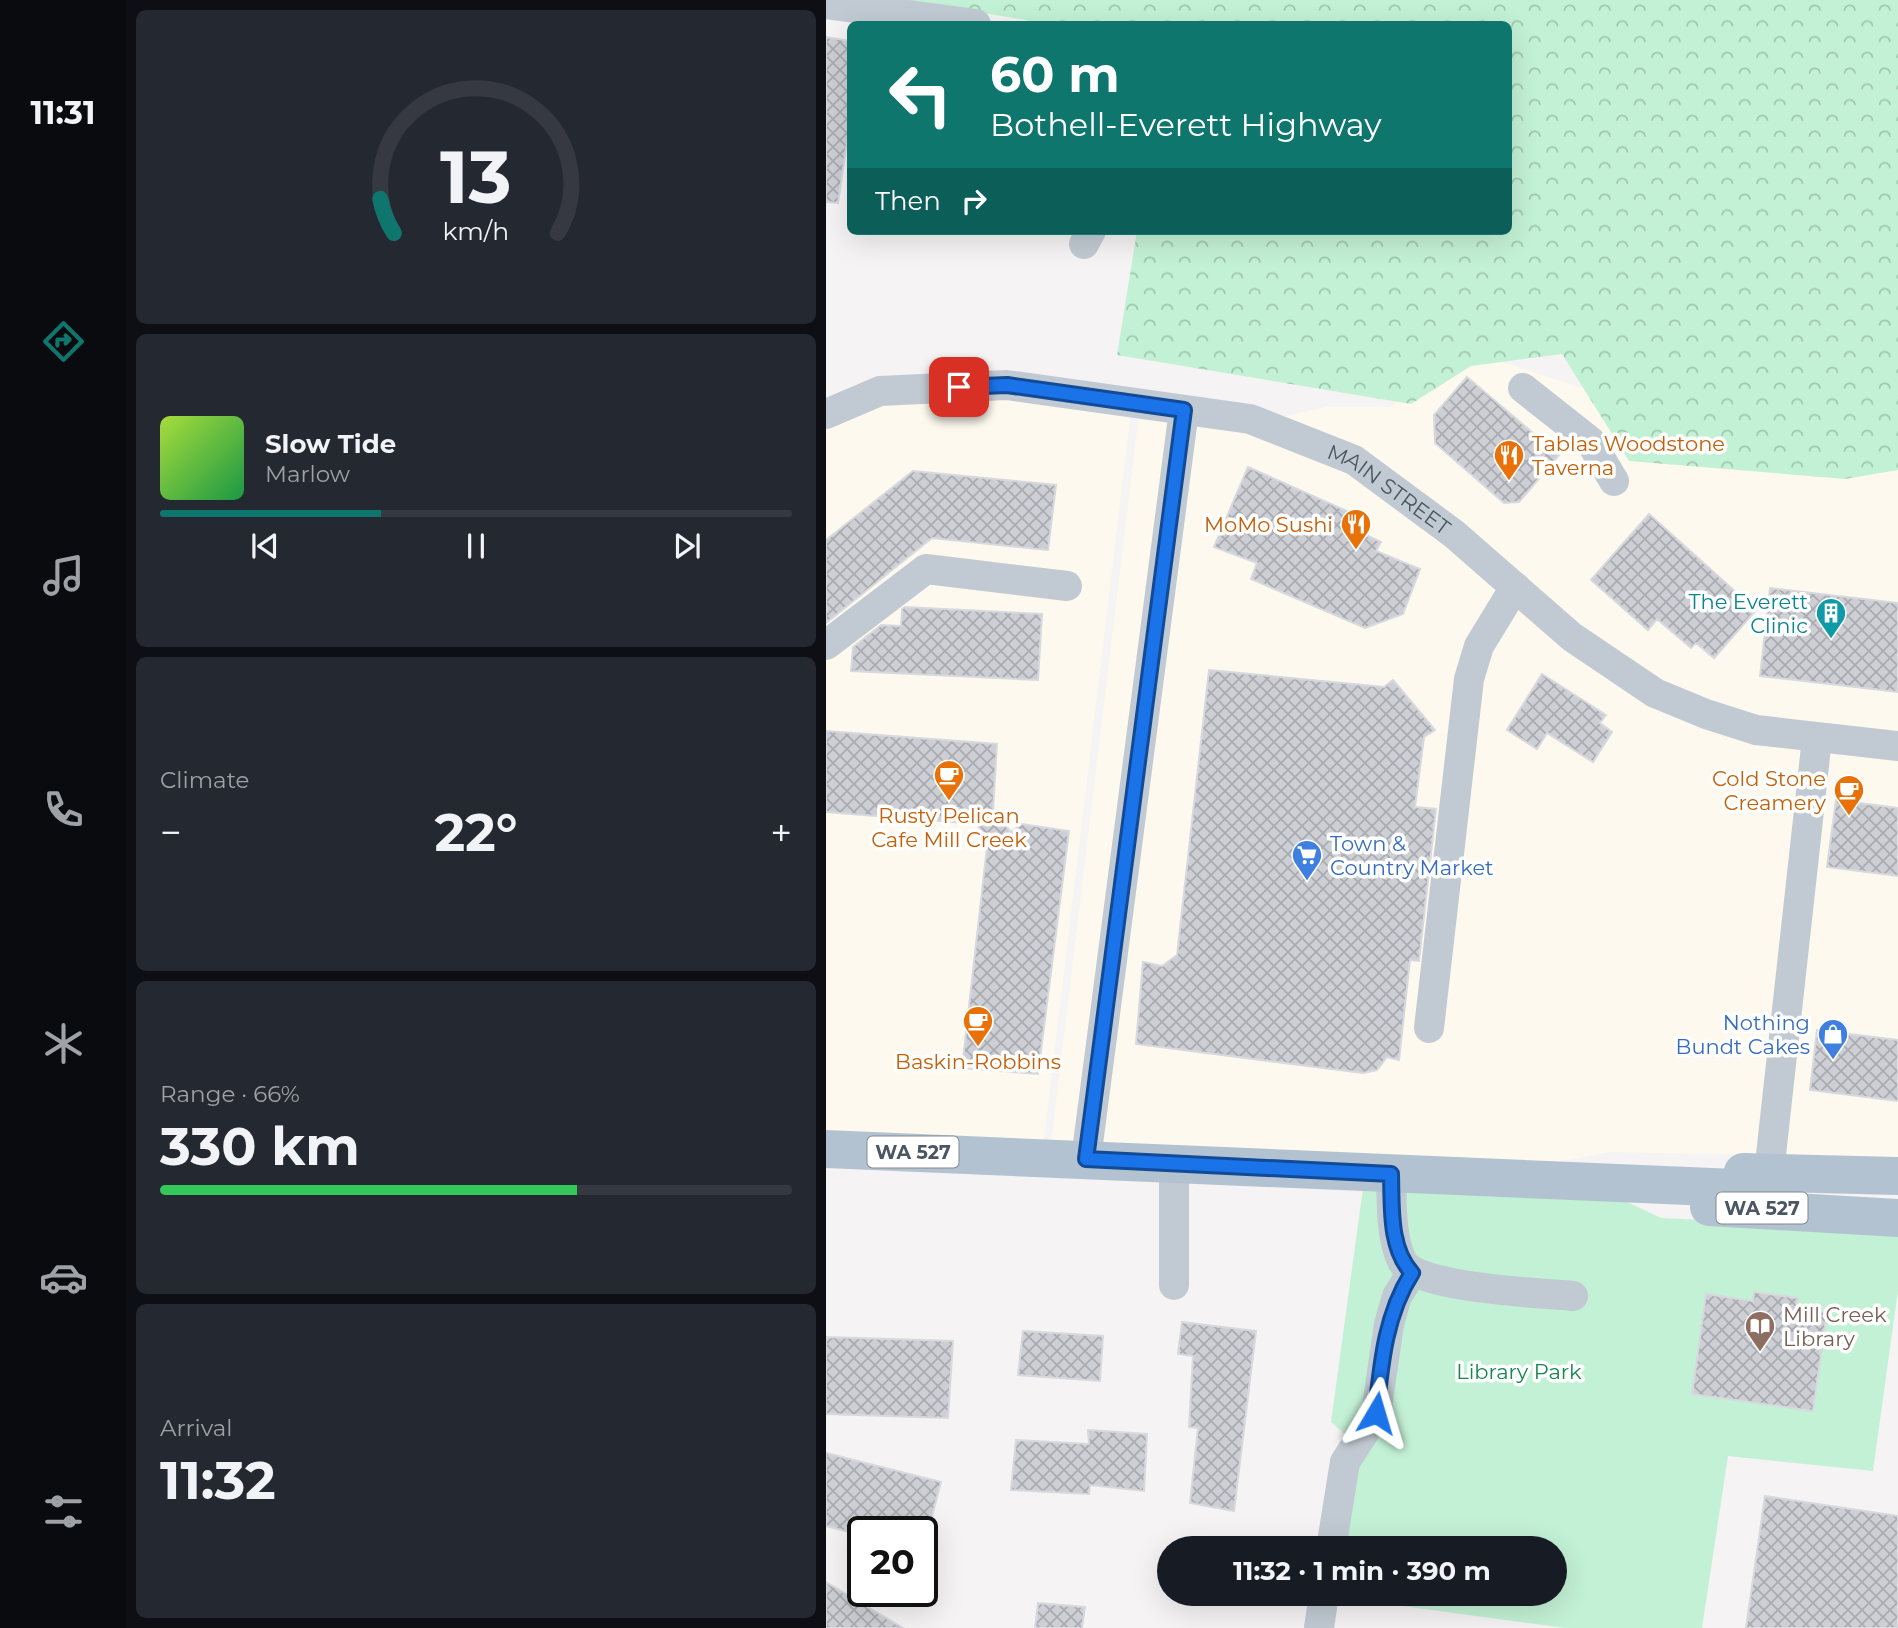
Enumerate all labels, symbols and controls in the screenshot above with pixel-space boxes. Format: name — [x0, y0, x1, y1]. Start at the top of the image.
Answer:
text: 60 m — [990, 45, 1120, 104]
icon: left — [875, 49, 966, 140]
text: 11:31 — [31, 93, 95, 132]
text: Bothell-Everett Highway — [990, 105, 1381, 144]
text: 13 — [440, 133, 512, 221]
icon: right — [955, 182, 993, 220]
text: Then — [875, 185, 941, 217]
text: km/h — [443, 216, 509, 246]
icon: directions — [39, 317, 88, 366]
pin — [929, 357, 989, 417]
icon: arrive — [940, 368, 978, 406]
text: Slow Tide — [265, 428, 396, 460]
place label: Tablas Woodstone Taverna — [1532, 431, 1725, 480]
street label: MAIN STREET — [1324, 438, 1456, 540]
restaurant icon: Tablas Woodstone Taverna — [1492, 438, 1526, 482]
text: Marlow — [265, 460, 350, 488]
restaurant icon: MoMo Sushi — [1339, 507, 1373, 551]
place label: MoMo Sushi — [1204, 512, 1333, 537]
icon: previous — [246, 527, 284, 565]
icon: pause — [457, 527, 495, 565]
icon: next — [668, 527, 706, 565]
icon: music — [39, 551, 88, 600]
place label: The Everett Clinic — [1688, 589, 1808, 638]
building icon: The Everett Clinic — [1814, 596, 1848, 640]
cafe icon: Rusty Pelican Cafe Mill Creek — [932, 758, 966, 802]
text: Climate — [160, 766, 249, 794]
place label: Cold Stone Creamery — [1712, 766, 1827, 815]
cafe icon: Cold Stone Creamery — [1832, 773, 1866, 817]
icon: phone — [39, 785, 88, 834]
text: 22° — [434, 801, 518, 864]
place label: Rusty Pelican Cafe Mill Creek — [871, 803, 1027, 852]
text: − — [160, 809, 182, 856]
text: + — [770, 809, 792, 856]
place label: Town & Country Market — [1330, 831, 1494, 880]
supermarket icon: Town & Country Market — [1290, 838, 1324, 882]
cafe icon: Baskin-Robbins — [961, 1004, 995, 1048]
place label: Nothing Bundt Cakes — [1676, 1010, 1810, 1059]
shop icon: Nothing Bundt Cakes — [1816, 1017, 1850, 1061]
icon: climate — [39, 1019, 88, 1068]
place label: Baskin-Robbins — [895, 1049, 1061, 1074]
text: Range · 66% — [160, 1080, 300, 1108]
text: 330 km — [160, 1115, 360, 1178]
road number: WA 527 — [868, 1136, 958, 1168]
road number: WA 527 — [1716, 1192, 1808, 1224]
icon: car — [39, 1253, 88, 1302]
place label: Mill Creek Library — [1783, 1302, 1887, 1351]
library icon: Mill Creek Library — [1743, 1309, 1777, 1353]
park label: Library Park — [1456, 1359, 1582, 1384]
position arrow — [1339, 1376, 1413, 1450]
text: Arrival — [160, 1414, 233, 1442]
text: 11:32 — [160, 1449, 276, 1512]
icon: filters — [39, 1487, 88, 1536]
speed limit sign: 20 — [847, 1516, 938, 1607]
text: 11:32 · 1 min · 390 m — [1233, 1555, 1491, 1587]

